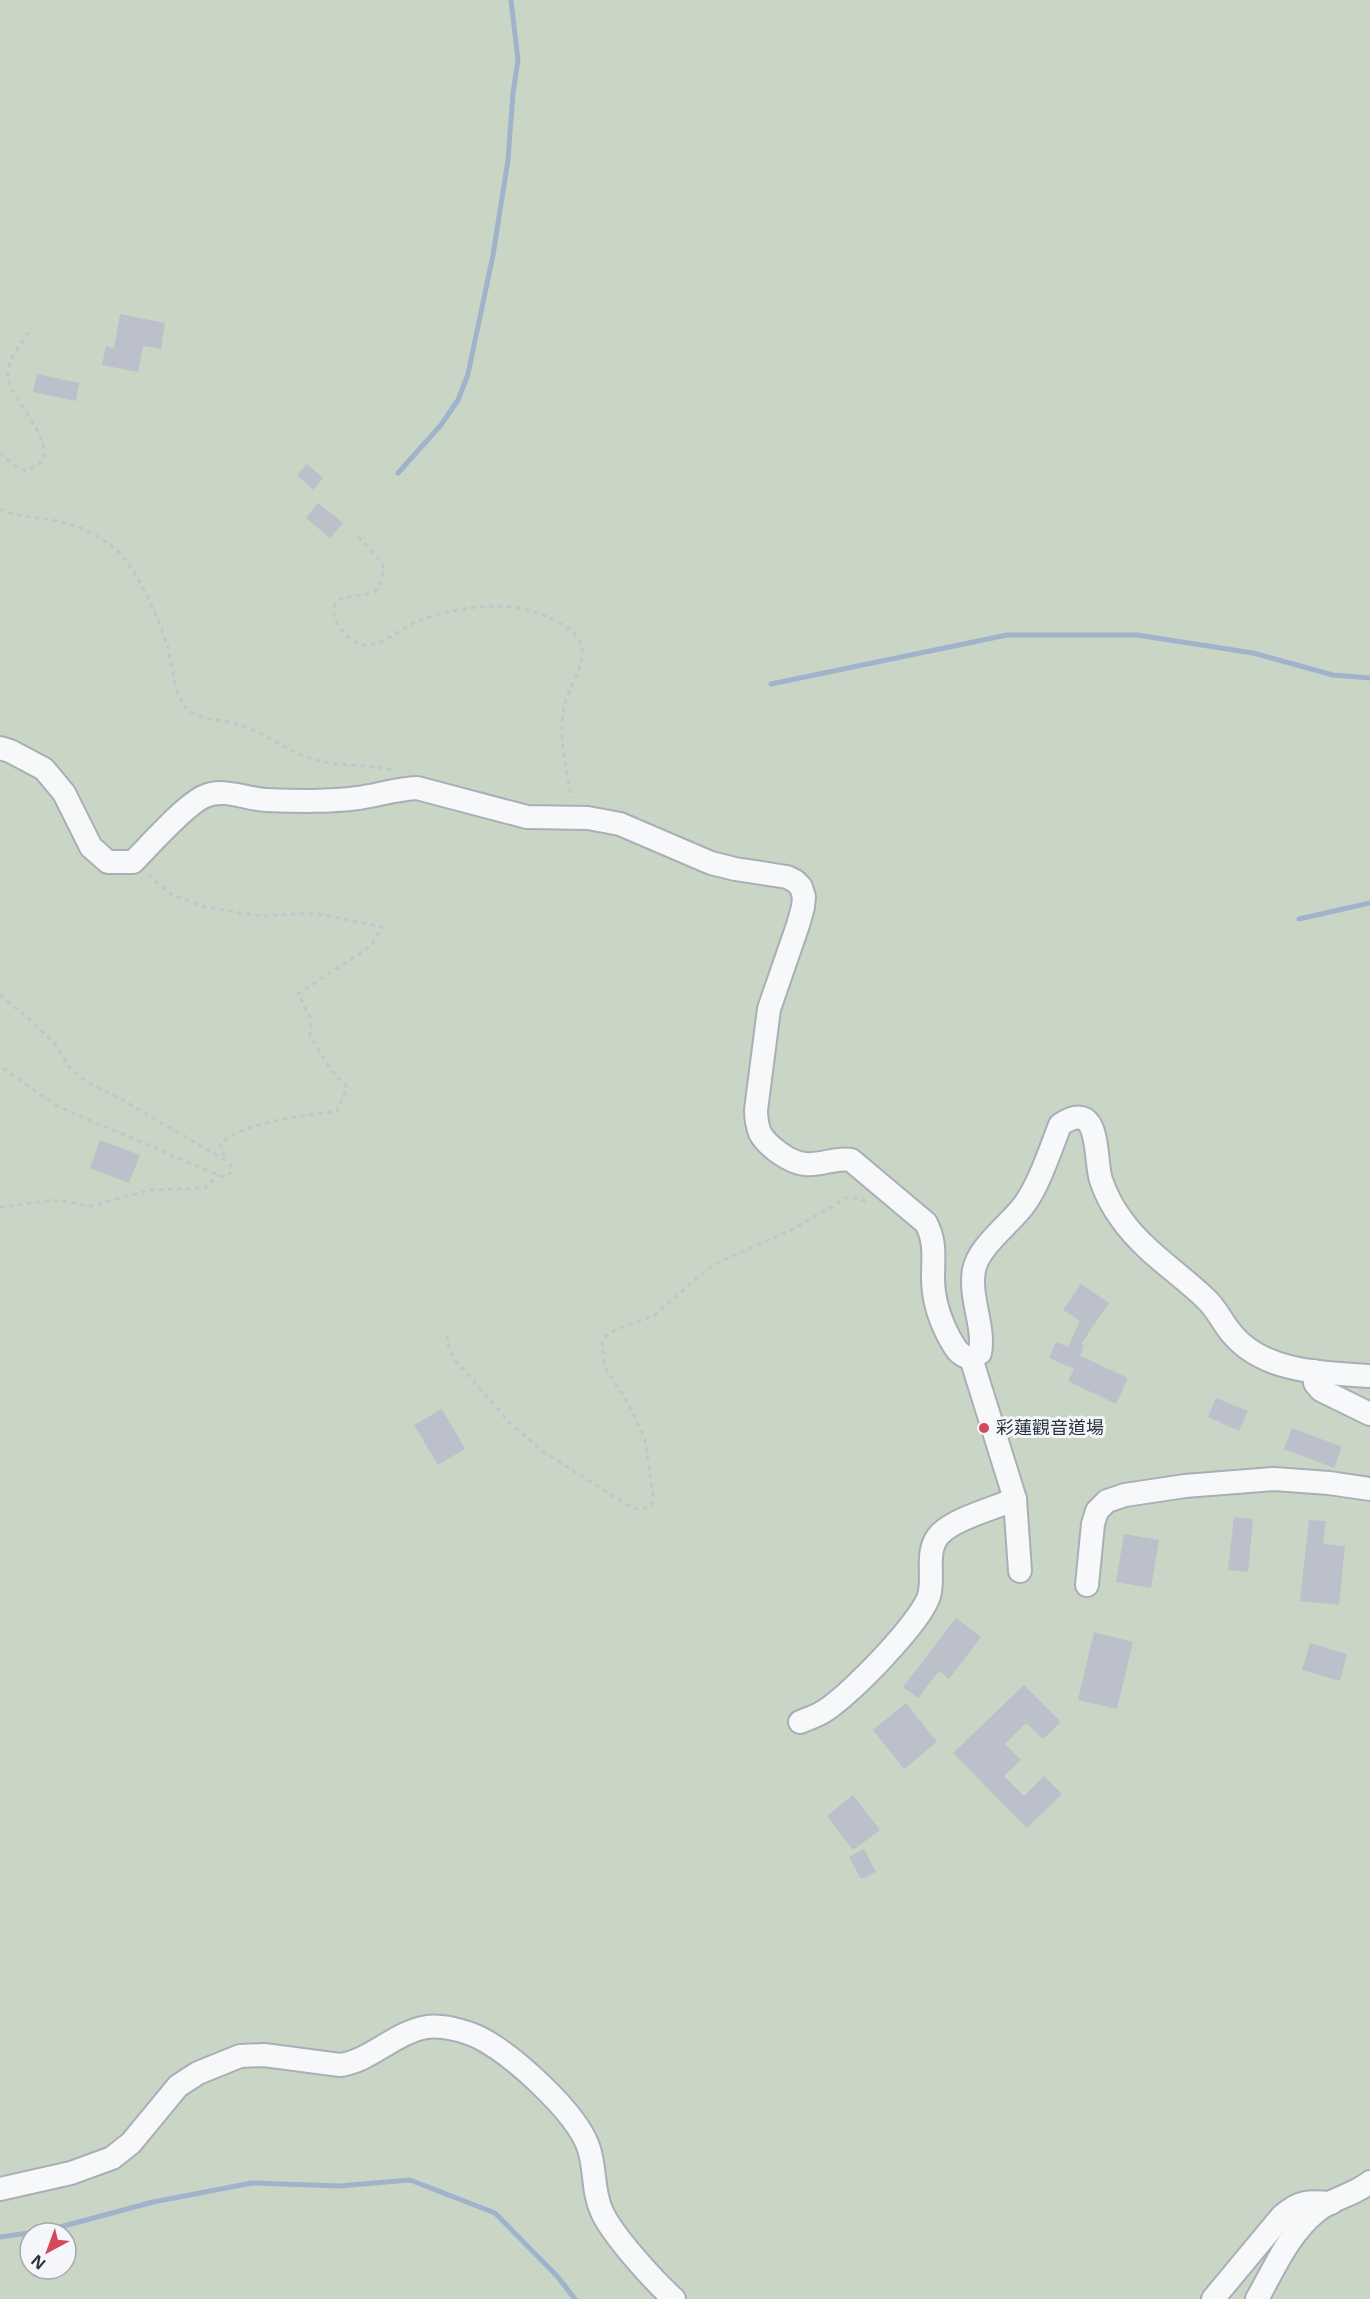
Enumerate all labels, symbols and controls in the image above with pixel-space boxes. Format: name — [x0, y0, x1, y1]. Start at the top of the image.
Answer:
place label: 彩蓮觀音道場 — [996, 1415, 1104, 1439]
marker: 彩蓮觀音道場 — [977, 1421, 991, 1435]
north arrow — [18, 2221, 78, 2281]
text: N — [26, 2250, 50, 2275]

